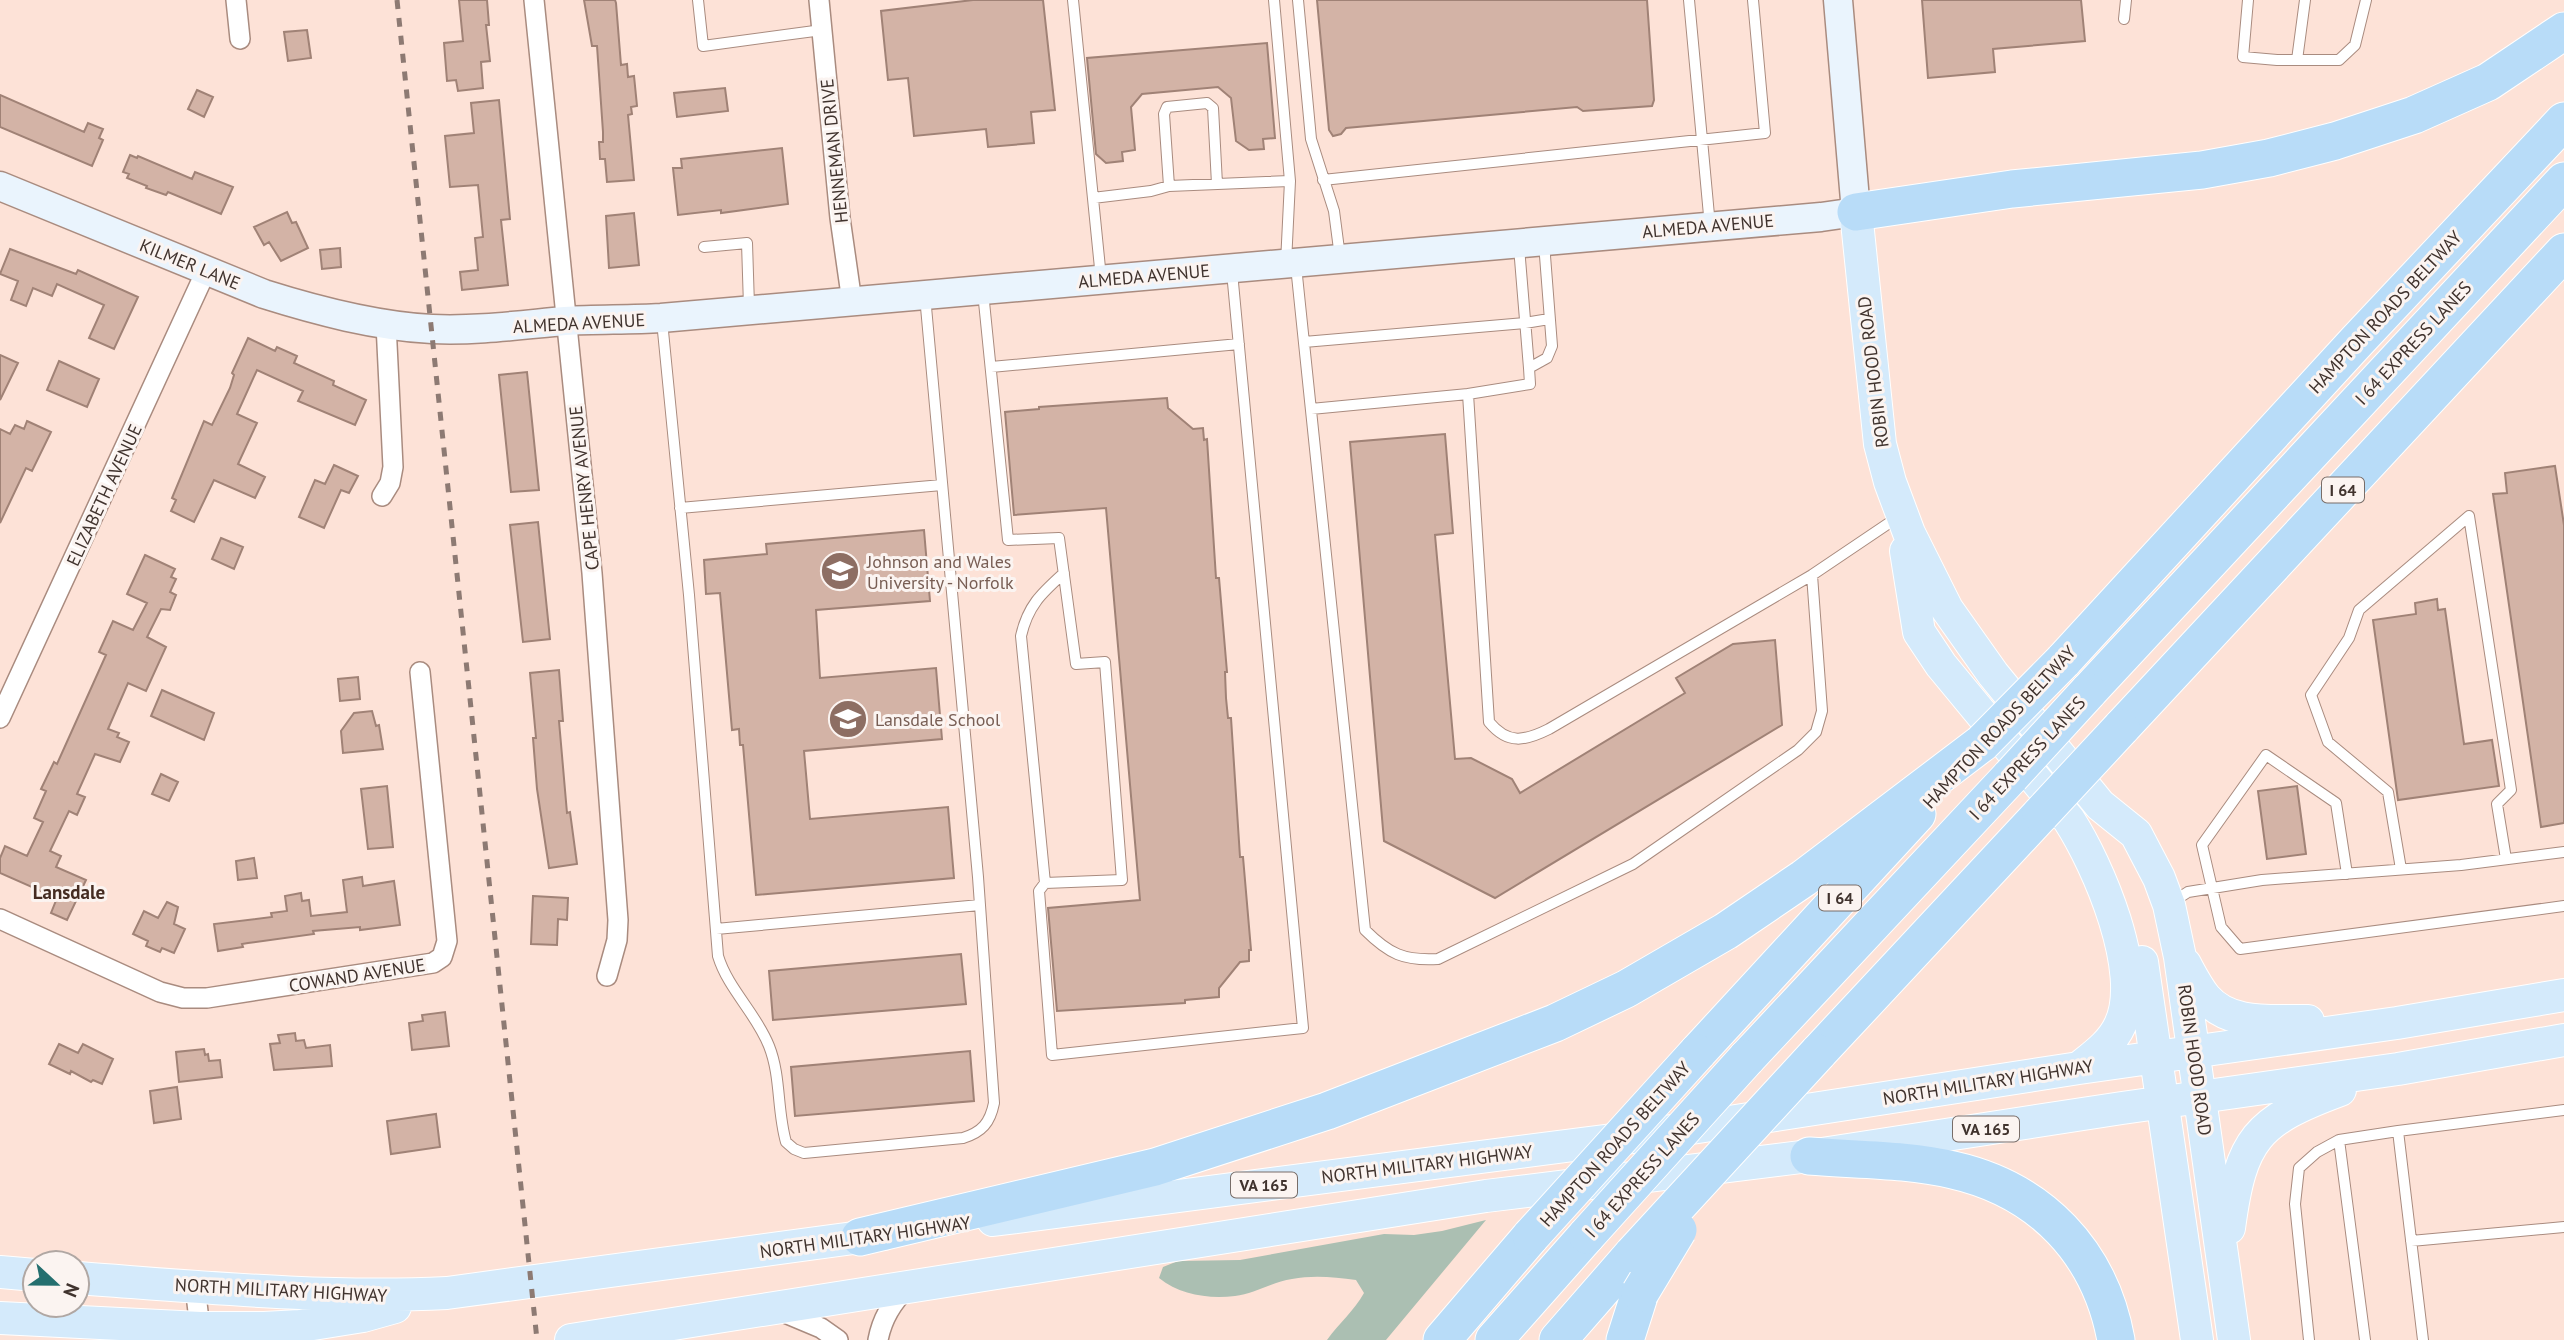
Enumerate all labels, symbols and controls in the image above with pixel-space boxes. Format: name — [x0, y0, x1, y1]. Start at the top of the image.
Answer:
street label: HENNEMAN DRIVE — [815, 78, 853, 224]
street label: ALMEDA AVENUE — [1641, 209, 1775, 243]
street label: HAMPTON ROADS BELTWAY — [2303, 226, 2467, 398]
street label: KILMER LANE — [136, 233, 244, 295]
street label: ALMEDA AVENUE — [1077, 259, 1211, 293]
street label: I 64 EXPRESS LANES — [2350, 276, 2476, 410]
street label: ROBIN HOOD ROAD — [1852, 295, 1894, 449]
street label: ALMEDA AVENUE — [512, 308, 646, 338]
street label: CAPE HENRY AVENUE — [564, 405, 604, 571]
street label: ELIZABETH AVENUE — [61, 420, 147, 570]
road number: I 64 — [2322, 477, 2364, 503]
school or university icon: Johnson and Wales University - Norfolk — [819, 550, 861, 592]
place label: Johnson and Wales University - Norfolk — [866, 550, 1014, 594]
street label: HAMPTON ROADS BELTWAY — [1917, 641, 2081, 813]
street label: I 64 EXPRESS LANES — [1964, 691, 2090, 825]
school or university icon: Lansdale School — [827, 698, 869, 740]
place label: Lansdale School — [875, 708, 1001, 731]
district label: Lansdale — [33, 880, 105, 904]
road number: I 64 — [1819, 885, 1861, 910]
street label: COWAND AVENUE — [287, 953, 427, 997]
street label: ROBIN HOOD ROAD — [2173, 983, 2217, 1137]
street label: NORTH MILITARY HIGHWAY — [1881, 1054, 2095, 1110]
street label: HAMPTON ROADS BELTWAY — [1535, 1057, 1695, 1231]
street label: I 64 EXPRESS LANES — [1580, 1108, 1704, 1242]
road number: VA 165 — [1953, 1116, 2019, 1142]
street label: NORTH MILITARY HIGHWAY — [1320, 1140, 1534, 1188]
road number: VA 165 — [1231, 1172, 1297, 1198]
street label: NORTH MILITARY HIGHWAY — [758, 1211, 972, 1263]
north arrow — [21, 1249, 91, 1319]
street label: NORTH MILITARY HIGHWAY — [174, 1273, 388, 1307]
text: N — [58, 1280, 85, 1301]

